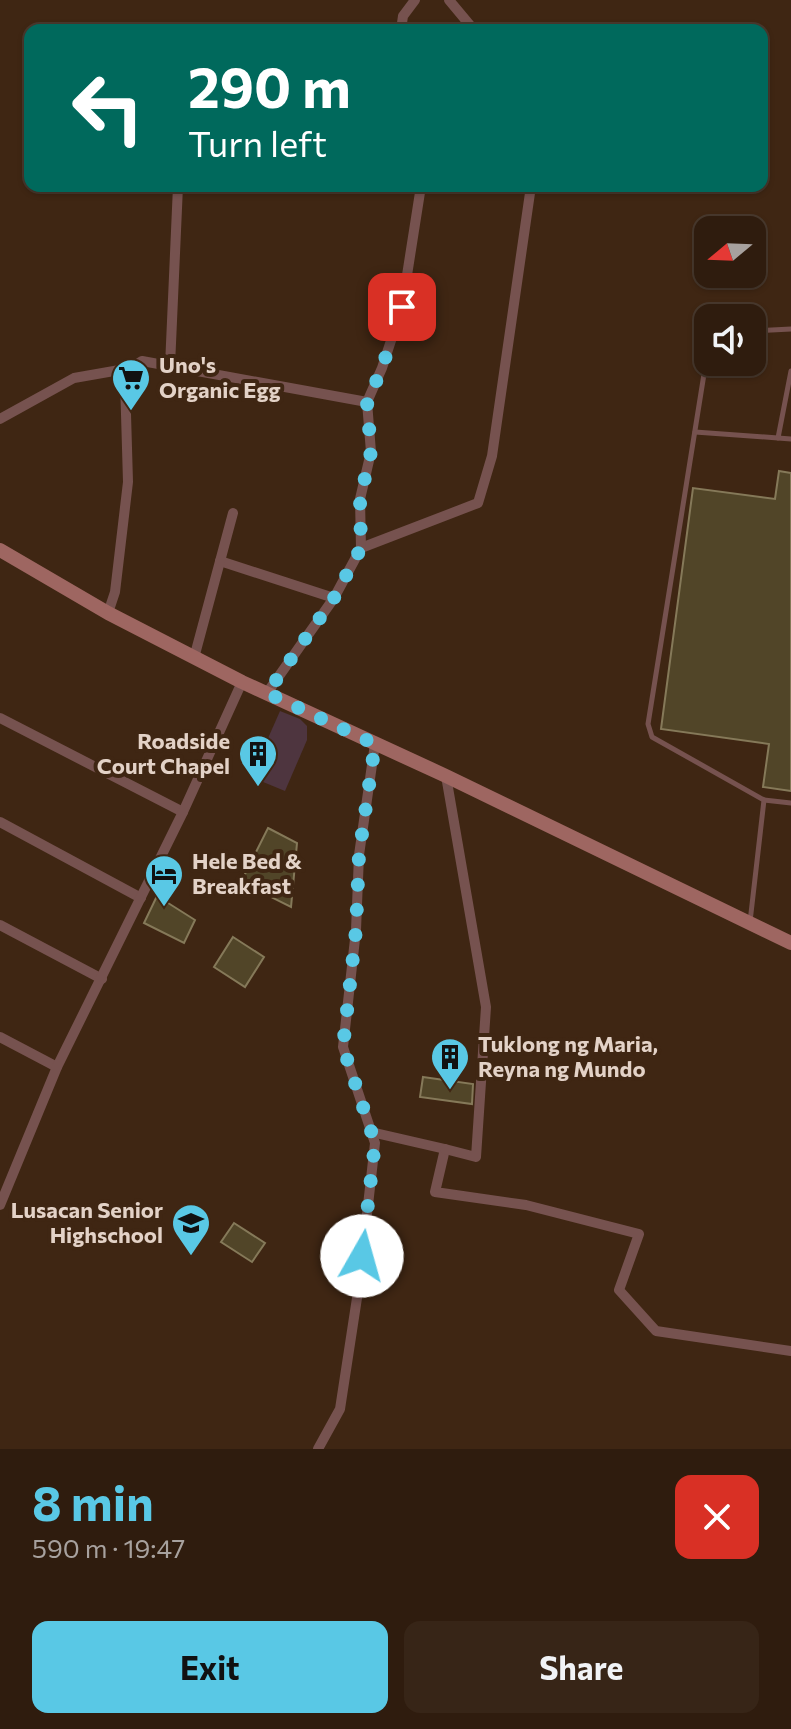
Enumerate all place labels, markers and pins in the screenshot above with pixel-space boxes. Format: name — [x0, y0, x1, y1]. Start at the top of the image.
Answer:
pin — [368, 273, 436, 341]
place label: Uno's Organic Egg — [159, 351, 281, 403]
supermarket icon: Uno's Organic Egg — [110, 357, 152, 412]
place label: Roadside Court Chapel — [97, 727, 230, 779]
building icon: Roadside Court Chapel — [237, 733, 279, 788]
place label: Hele Bed & Breakfast — [192, 847, 302, 899]
hotel icon: Hele Bed & Breakfast — [143, 853, 185, 908]
place label: Tuklong ng Maria, Reyna ng Mundo — [478, 1030, 658, 1082]
building icon: Tuklong ng Maria, Reyna ng Mundo — [429, 1036, 471, 1091]
place label: Lusacan Senior Highschool — [11, 1196, 163, 1248]
school or university icon: Lusacan Senior Highschool — [170, 1202, 212, 1257]

